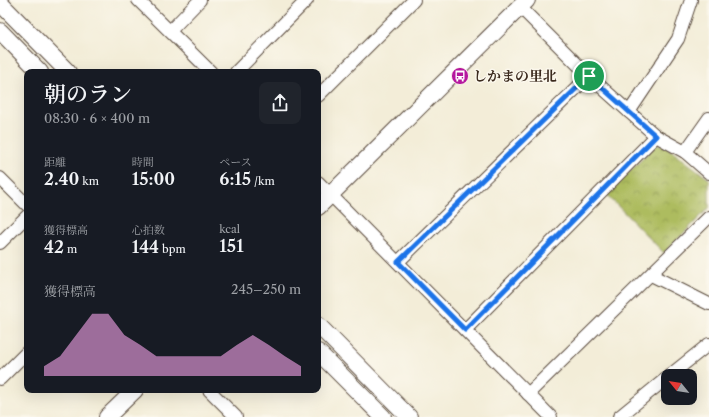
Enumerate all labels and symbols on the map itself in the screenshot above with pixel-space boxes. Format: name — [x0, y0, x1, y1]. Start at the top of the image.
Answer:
pin — [572, 59, 606, 93]
bus stop icon: しかまの里北 — [450, 66, 470, 86]
place label: しかまの里北 — [473, 67, 557, 85]
north arrow — [661, 369, 697, 405]

